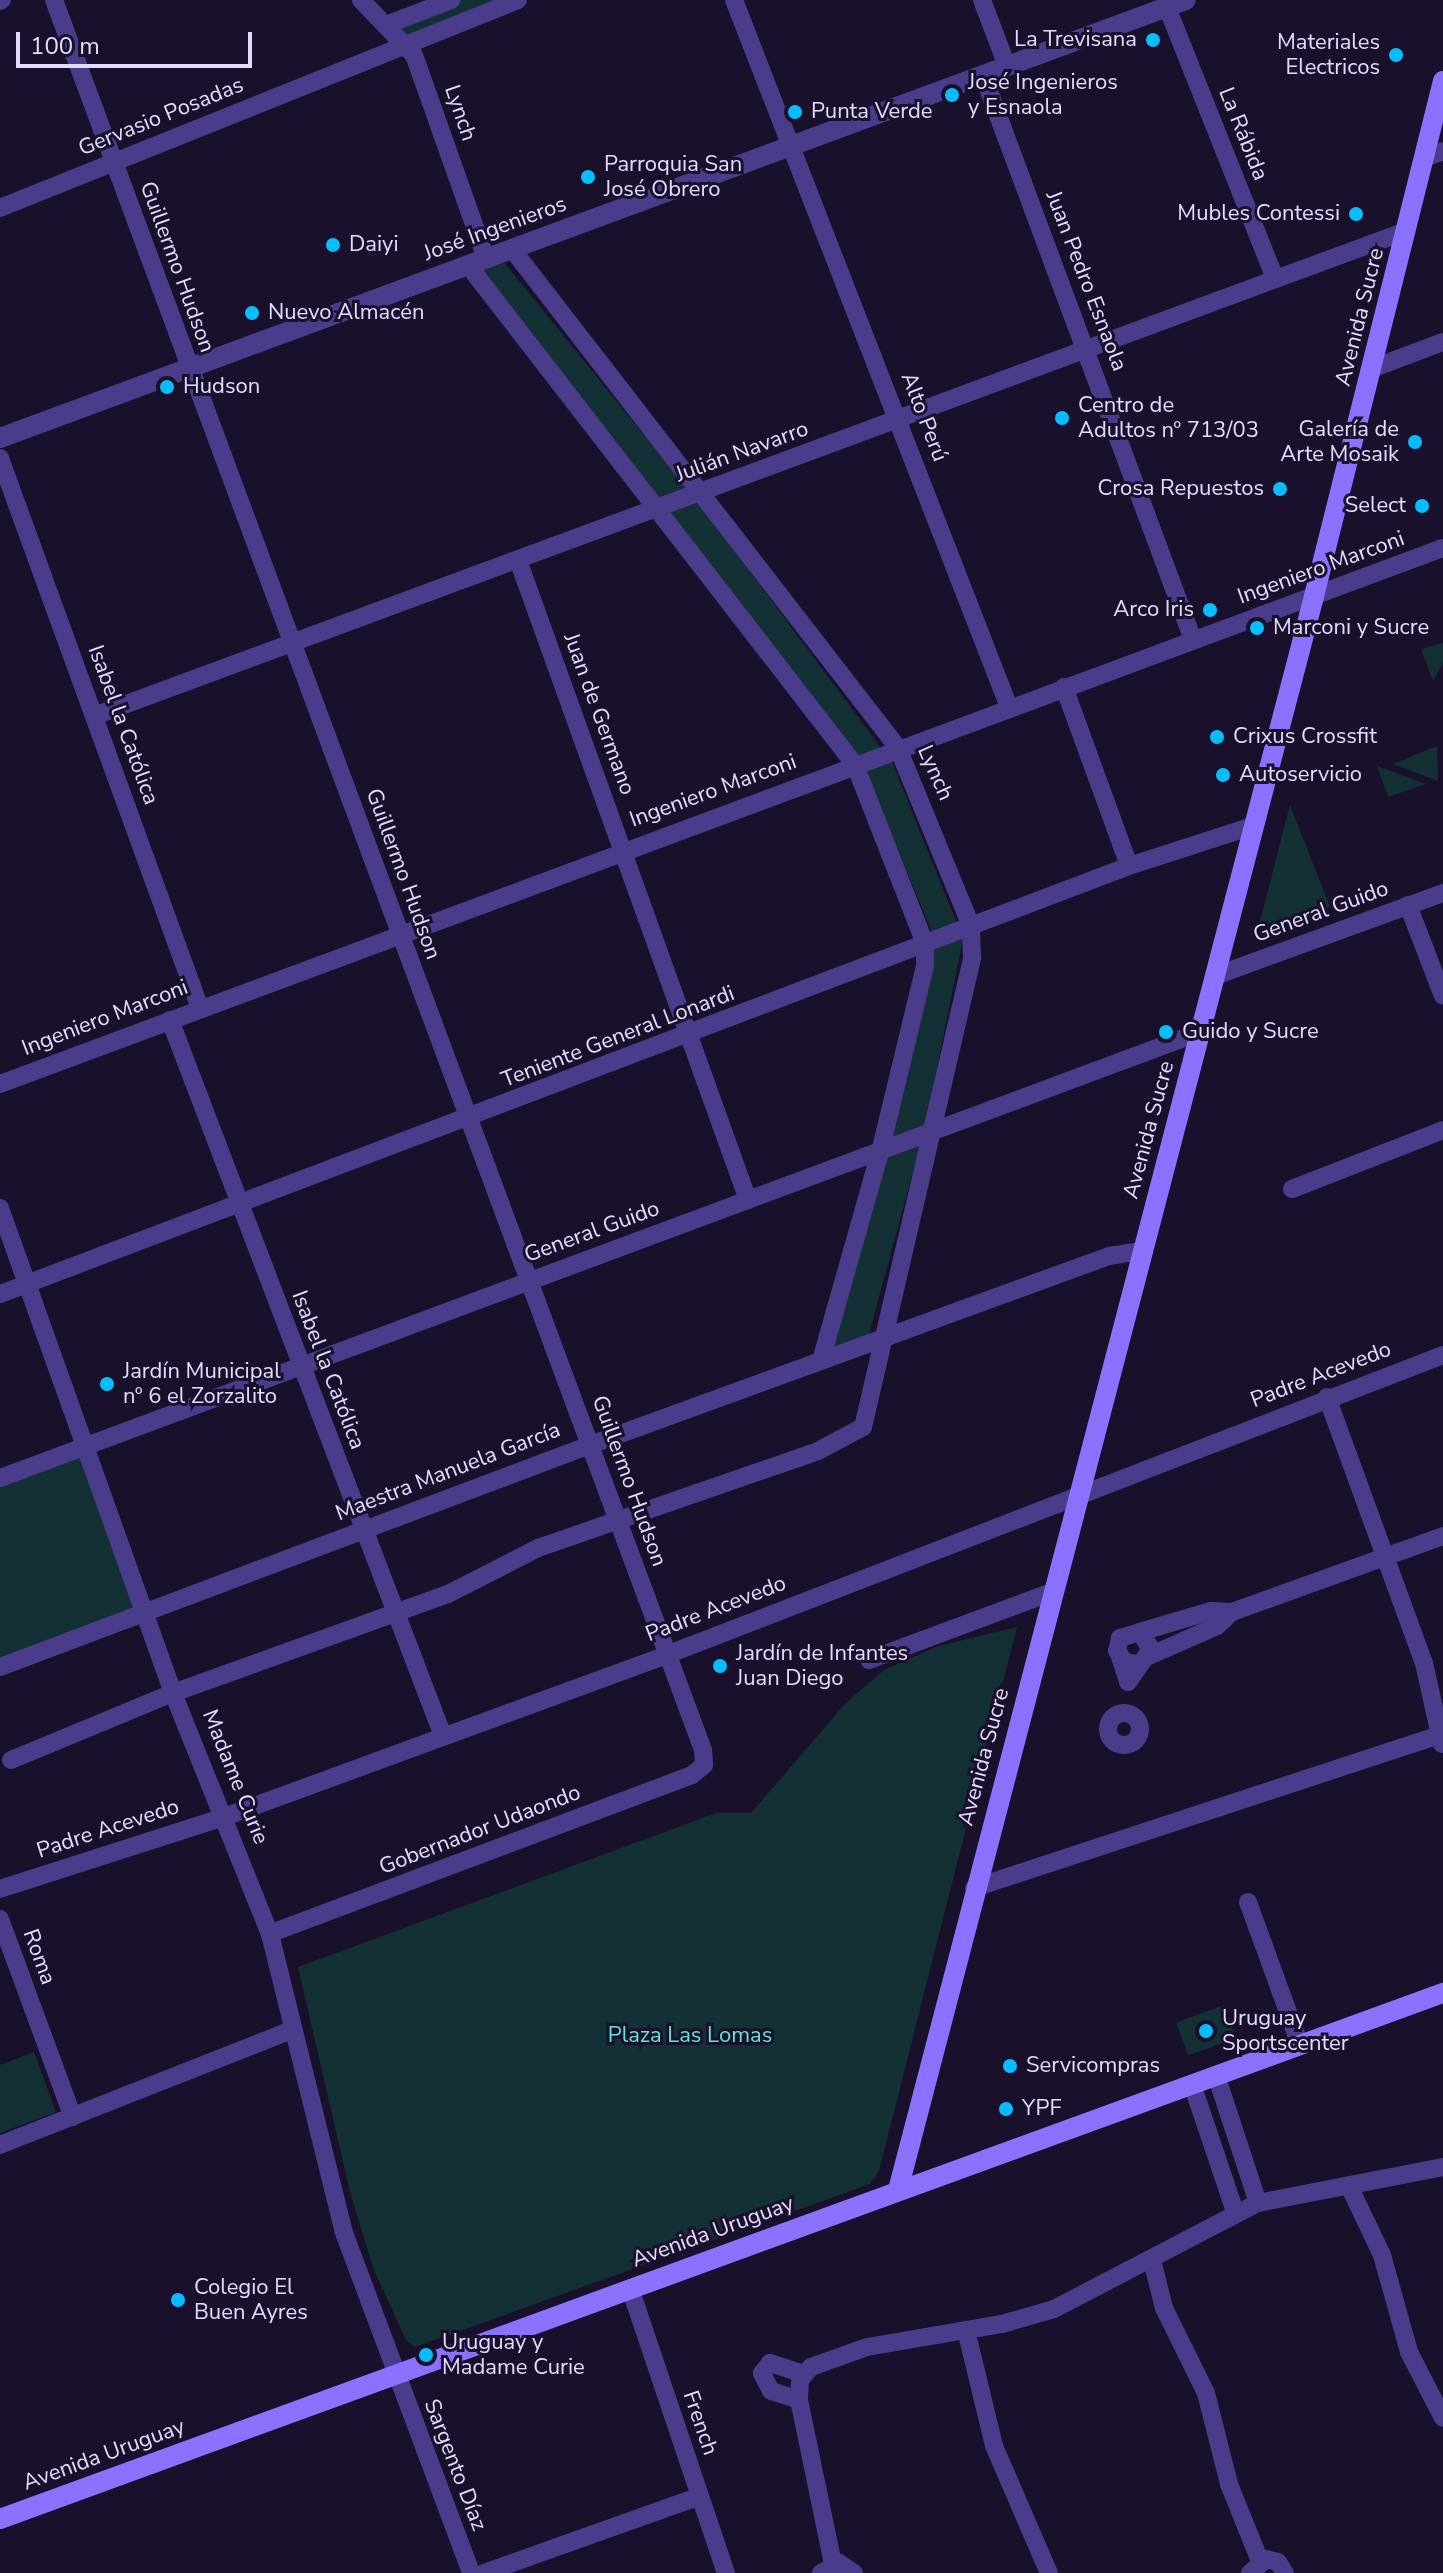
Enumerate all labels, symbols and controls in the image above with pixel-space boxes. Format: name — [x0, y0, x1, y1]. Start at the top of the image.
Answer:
scale bar — [20, 16, 256, 66]
place label: La Trevisana — [1014, 27, 1137, 53]
place label: Materiales Electricos — [1277, 29, 1380, 80]
text: 100 m — [30, 30, 100, 62]
marker: La Trevisana — [1144, 31, 1162, 49]
marker: Materiales Electricos — [1387, 46, 1405, 64]
place label: José Ingenieros y Esnaola — [968, 69, 1118, 120]
street label: Gervasio Posadas — [75, 72, 247, 162]
street label: Lynch — [438, 82, 482, 144]
street label: La Rábida — [1212, 84, 1274, 184]
marker: José Ingenieros y Esnaola — [943, 86, 961, 104]
place label: Punta Verde — [811, 99, 932, 125]
marker: Punta Verde — [786, 103, 804, 121]
place label: Parroquia San José Obrero — [604, 151, 742, 202]
marker: Parroquia San José Obrero — [579, 168, 597, 186]
street label: Guillermo Hudson — [134, 178, 220, 356]
street label: Juan Pedro Esnaola — [1040, 187, 1132, 375]
street label: José Ingenieros — [420, 191, 570, 267]
place label: Mubles Contessi — [1177, 201, 1340, 227]
marker: Mubles Contessi — [1347, 205, 1365, 223]
place label: Daiyi — [349, 232, 398, 258]
marker: Daiyi — [324, 236, 342, 254]
street label: Avenida Sucre — [1330, 245, 1390, 389]
place label: Nuevo Almacén — [268, 300, 424, 326]
marker: Nuevo Almacén — [243, 304, 261, 322]
street label: Alto Perú — [895, 369, 953, 465]
place label: Hudson — [183, 374, 260, 400]
marker: Hudson — [158, 378, 176, 396]
place label: Centro de Adultos nº 713/03 — [1078, 392, 1259, 444]
marker: Centro de Adultos nº 713/03 — [1053, 409, 1071, 427]
street label: Julián Navarro — [672, 416, 812, 488]
place label: Galería de Arte Mosaik — [1280, 416, 1399, 468]
marker: Galería de Arte Mosaik — [1406, 433, 1424, 451]
place label: Crosa Repuestos — [1097, 476, 1264, 502]
marker: Crosa Repuestos — [1271, 480, 1289, 498]
place label: Select — [1345, 493, 1406, 519]
marker: Select — [1413, 497, 1431, 515]
street label: Ingeniero Marconi — [1234, 526, 1408, 610]
place label: Arco Iris — [1113, 597, 1194, 623]
marker: Arco Iris — [1201, 601, 1219, 619]
place label: Marconi y Sucre — [1273, 615, 1429, 641]
marker: Marconi y Sucre — [1248, 619, 1266, 637]
street label: Juan de Germano — [557, 630, 641, 798]
street label: Isabel la Católica — [82, 642, 164, 808]
place label: Crixus Crossfit — [1233, 724, 1377, 750]
marker: Crixus Crossfit — [1208, 728, 1226, 746]
street label: Lynch — [911, 741, 959, 805]
street label: Ingeniero Marconi — [626, 749, 800, 833]
place label: Autoservicio — [1239, 762, 1362, 788]
marker: Autoservicio — [1214, 766, 1232, 784]
street label: Guillermo Hudson — [360, 785, 446, 963]
street label: General Guido — [1250, 875, 1392, 949]
street label: Ingeniero Marconi — [18, 974, 192, 1062]
street label: Teniente General Lonardi — [498, 980, 738, 1094]
place label: Guido y Sucre — [1182, 1019, 1319, 1045]
marker: Guido y Sucre — [1157, 1023, 1175, 1041]
street label: Avenida Sucre — [1118, 1058, 1180, 1202]
street label: General Guido — [521, 1195, 663, 1269]
street label: Isabel la Católica — [286, 1287, 370, 1453]
street label: Padre Acevedo — [1247, 1336, 1395, 1414]
place label: Jardín Municipal nº 6 el Zorzalito — [123, 1358, 281, 1410]
marker: Jardín Municipal nº 6 el Zorzalito — [98, 1375, 116, 1393]
street label: Guillermo Hudson — [586, 1392, 672, 1570]
street label: Maestra Manuela García — [332, 1417, 564, 1527]
street label: Padre Acevedo — [642, 1570, 790, 1648]
place label: Jardín de Infantes Juan Diego — [736, 1640, 908, 1692]
marker: Jardín de Infantes Juan Diego — [711, 1657, 729, 1675]
street label: Avenida Sucre — [953, 1685, 1015, 1829]
street label: Madame Curie — [196, 1706, 274, 1848]
street label: Gobernador Udaondo — [376, 1779, 584, 1881]
street label: Padre Acevedo — [33, 1794, 183, 1864]
street label: Roma — [17, 1926, 61, 1988]
place label: Uruguay Sportscenter — [1222, 2005, 1349, 2056]
marker: Uruguay Sportscenter — [1197, 2022, 1215, 2040]
park label: Plaza Las Lomas — [608, 2023, 772, 2049]
place label: Servicompras — [1026, 2053, 1160, 2079]
marker: Servicompras — [1001, 2057, 1019, 2075]
place label: YPF — [1022, 2096, 1061, 2122]
marker: YPF — [997, 2100, 1015, 2118]
street label: Avenida Uruguay — [628, 2190, 798, 2274]
place label: Colegio El Buen Ayres — [194, 2274, 308, 2326]
marker: Colegio El Buen Ayres — [169, 2291, 187, 2309]
place label: Uruguay y Madame Curie — [442, 2329, 585, 2380]
marker: Uruguay y Madame Curie — [417, 2346, 435, 2364]
street label: French — [677, 2387, 723, 2459]
street label: Sargento Díaz — [418, 2395, 492, 2535]
street label: Avenida Uruguay — [19, 2413, 189, 2497]

